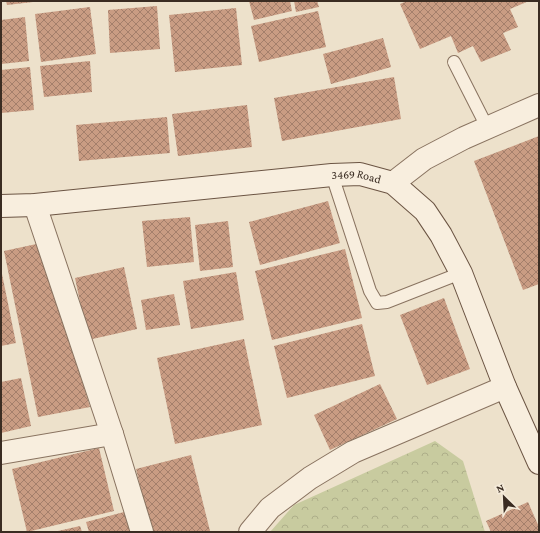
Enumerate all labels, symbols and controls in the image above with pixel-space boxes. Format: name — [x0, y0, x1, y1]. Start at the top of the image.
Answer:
street label: 3469 Road — [331, 167, 383, 187]
north arrow — [484, 477, 524, 517]
text: N — [494, 481, 506, 495]

